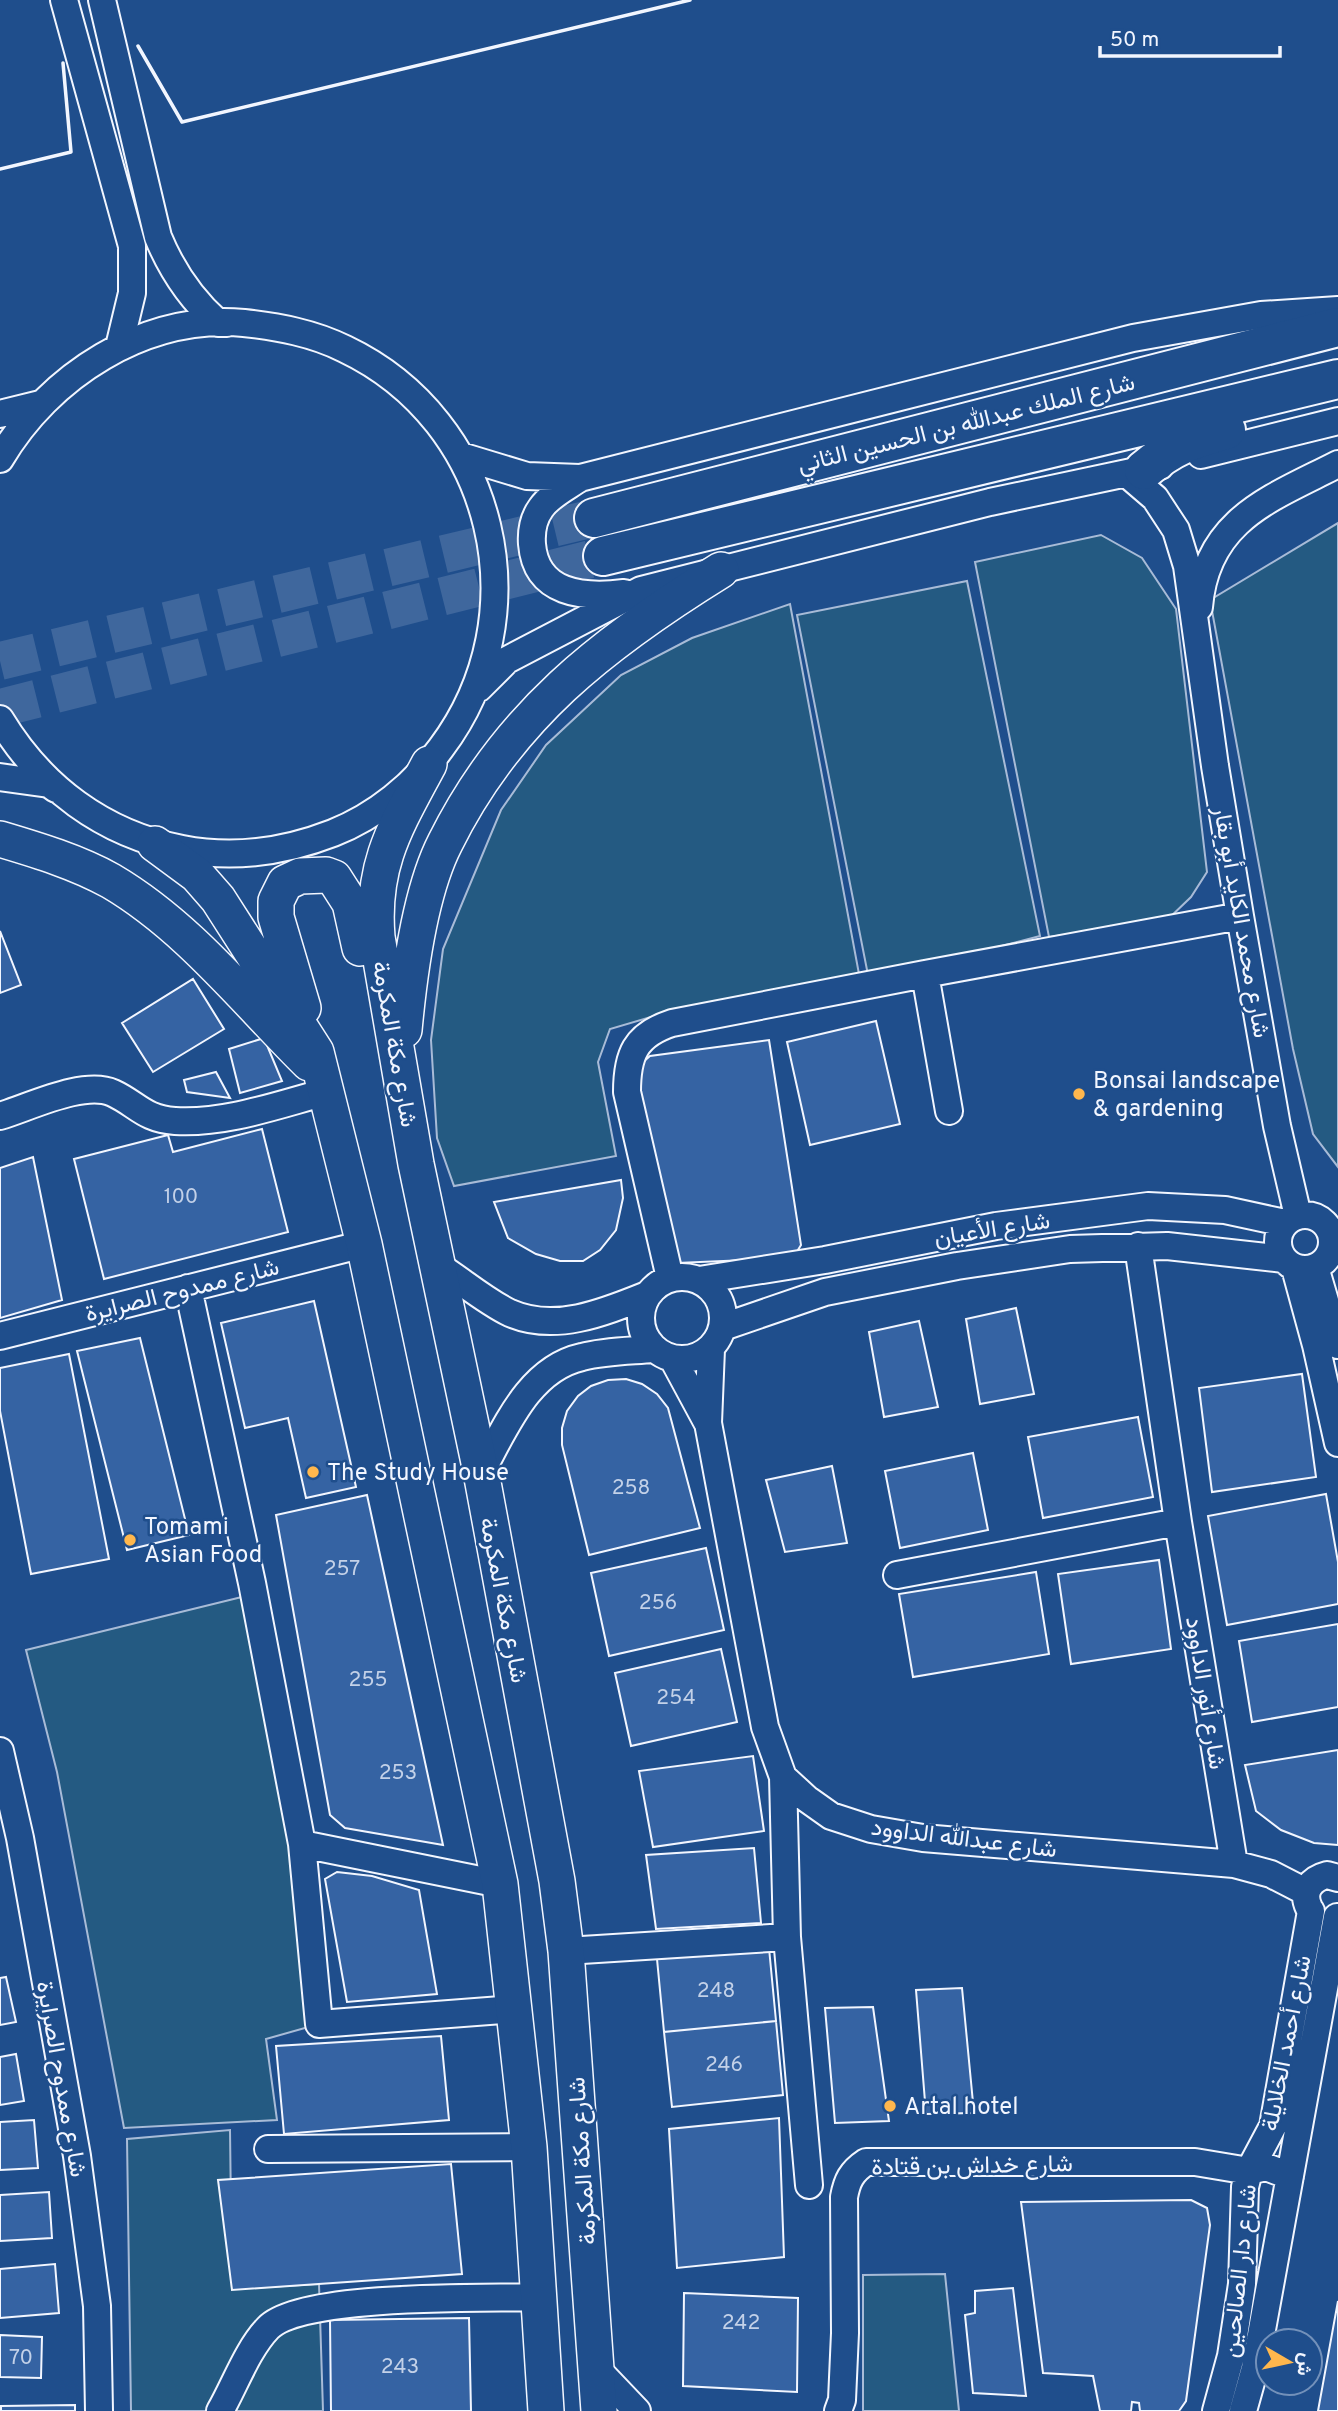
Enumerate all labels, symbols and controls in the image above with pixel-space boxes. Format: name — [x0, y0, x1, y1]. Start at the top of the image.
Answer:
scale bar — [1100, 14, 1280, 58]
text: 50 m — [1110, 27, 1159, 54]
street label: شارع الملك عبدالله بن الحسين الثاني — [794, 367, 1139, 483]
street label: شارع محمد الكايد أبو بقار — [1205, 803, 1276, 1040]
street label: شارع مكة المكرمة — [364, 959, 422, 1130]
place label: Bonsai landscape & gardening — [1093, 1067, 1280, 1125]
marker: Bonsai landscape & gardening — [1071, 1086, 1087, 1102]
house number: 100 — [164, 1184, 198, 1211]
street label: شارع الأعيان — [932, 1206, 1052, 1255]
street label: شارع ممدوح الصرايرة — [82, 1253, 283, 1331]
place label: The Study House — [327, 1459, 509, 1489]
marker: The Study House — [305, 1464, 321, 1480]
house number: 258 — [612, 1475, 650, 1502]
place label: Tomami Asian Food — [144, 1513, 262, 1571]
street label: شارع مكة المكرمة — [471, 1515, 533, 1686]
marker: Tomami Asian Food — [122, 1532, 138, 1548]
house number: 257 — [324, 1556, 360, 1583]
house number: 256 — [639, 1590, 677, 1617]
street label: شارع أنور الداوود — [1177, 1615, 1232, 1772]
house number: 255 — [349, 1667, 387, 1694]
house number: 254 — [656, 1685, 696, 1712]
house number: 253 — [379, 1760, 417, 1787]
street label: شارع عبدالله الداوود — [869, 1813, 1059, 1866]
street label: شارع أحمد الخلايلة — [1255, 1953, 1320, 2134]
house number: 248 — [697, 1978, 735, 2005]
street label: شارع ممدوح الصرايرة — [28, 1979, 92, 2180]
house number: 246 — [705, 2052, 743, 2079]
street label: شارع مكة المكرمة — [563, 2076, 605, 2246]
place label: Artal hotel — [904, 2093, 1018, 2123]
marker: Artal hotel — [882, 2098, 898, 2114]
street label: شارع خداش بن قتادة — [871, 2150, 1073, 2184]
street label: شارع دار الصالحين — [1217, 2183, 1265, 2359]
house number: 242 — [722, 2310, 760, 2337]
north arrow — [1254, 2327, 1324, 2397]
house number: 70 — [9, 2345, 33, 2372]
text: ش — [1290, 2351, 1317, 2378]
house number: 243 — [381, 2354, 419, 2381]

